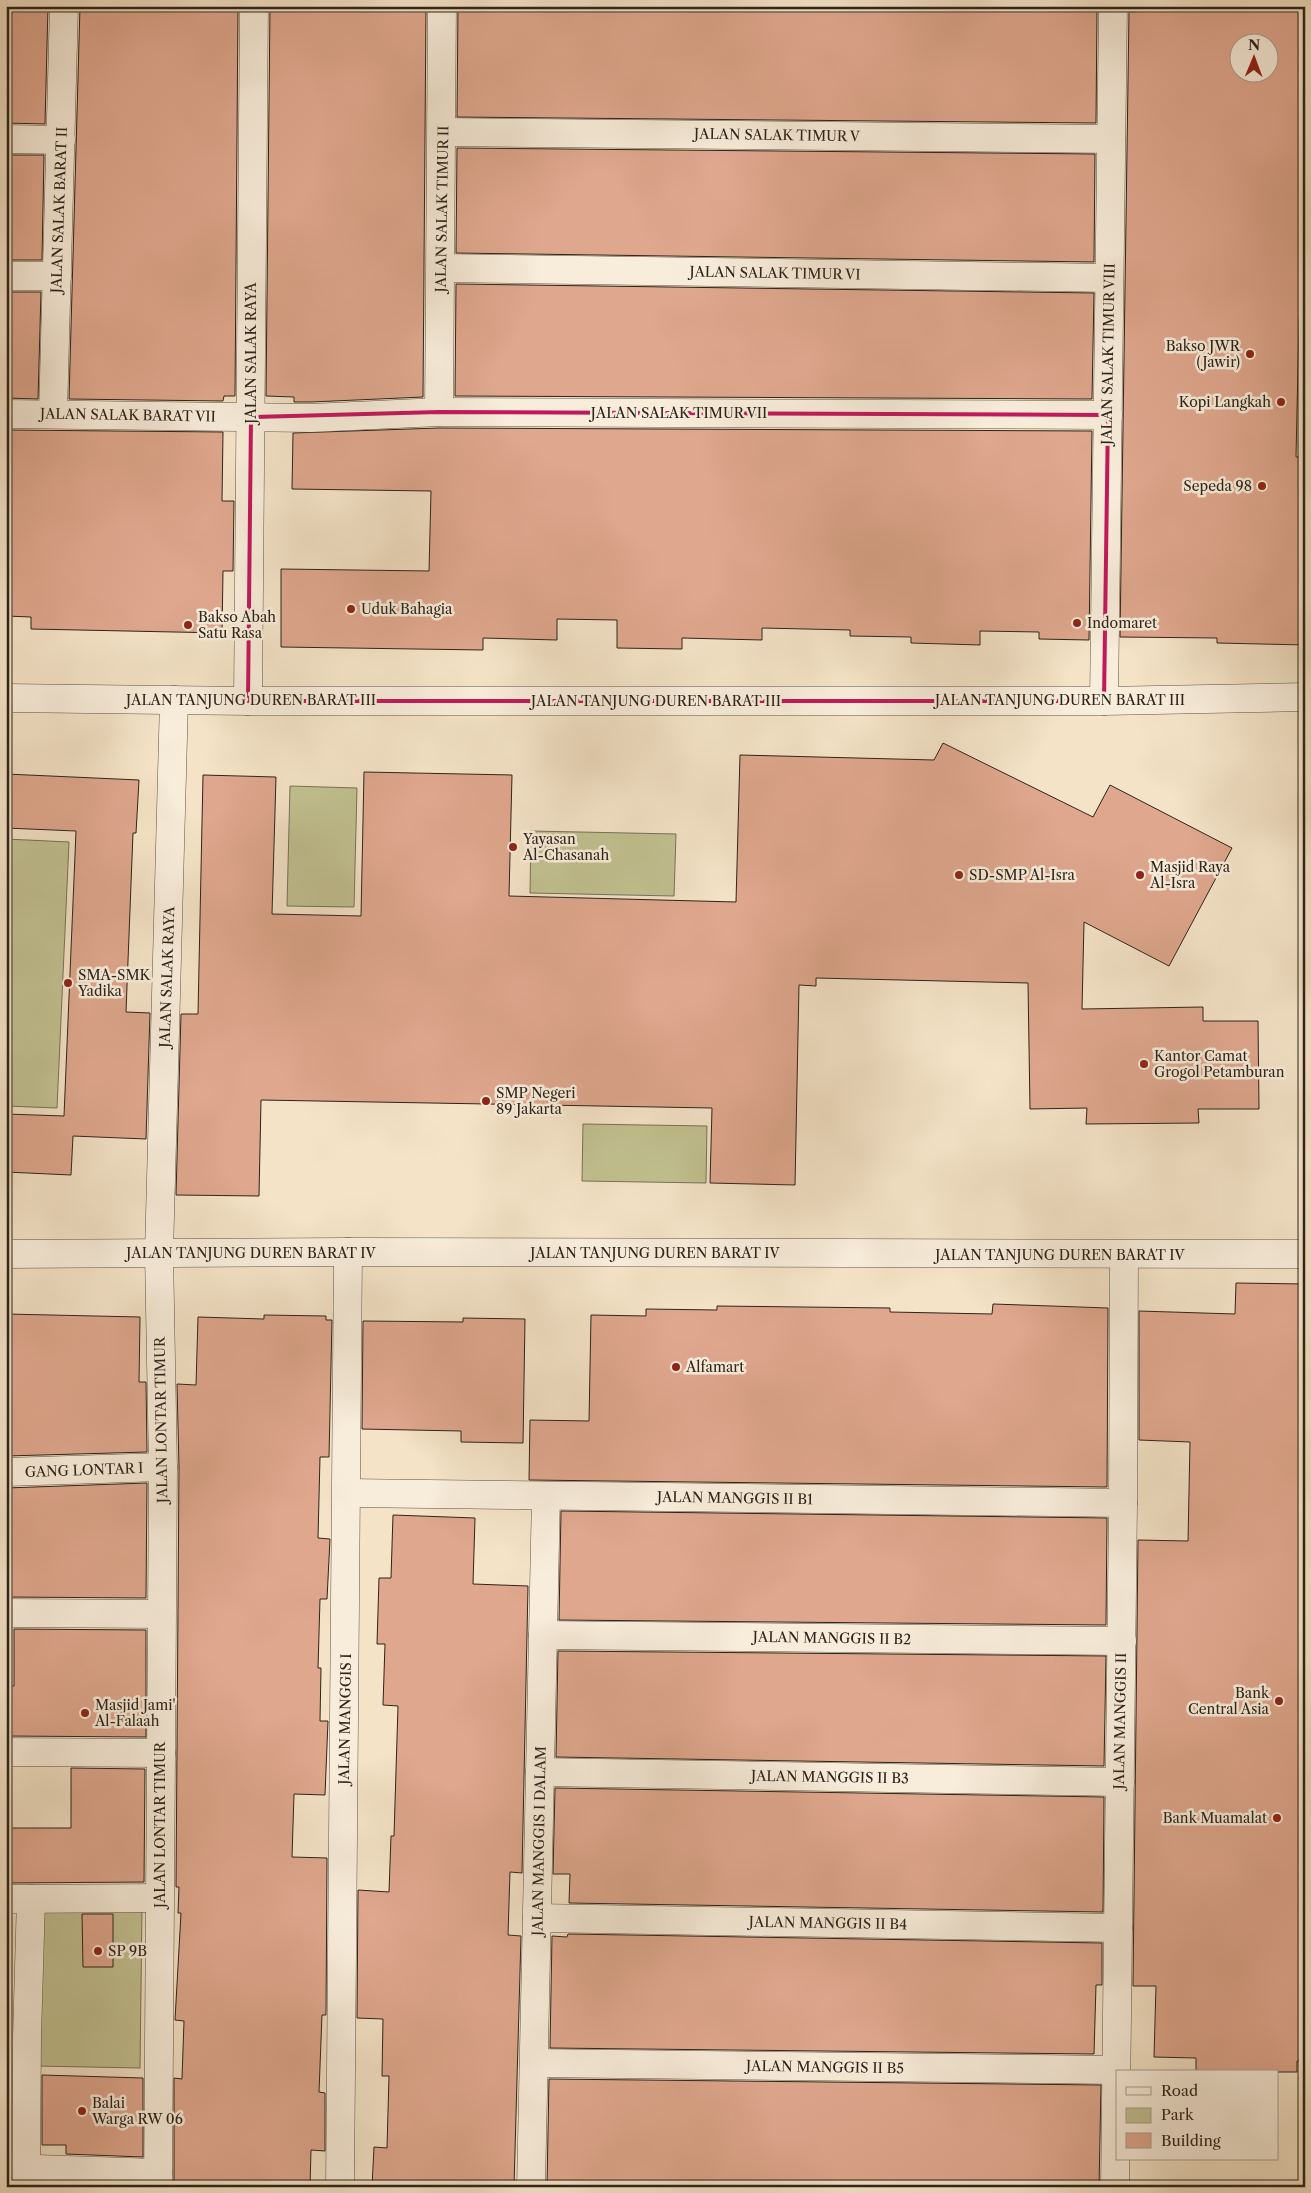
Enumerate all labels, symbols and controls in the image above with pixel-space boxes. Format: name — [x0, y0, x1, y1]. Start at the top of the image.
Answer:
north arrow — [1228, 32, 1278, 82]
text: N — [1248, 36, 1260, 54]
street label: JALAN SALAK TIMUR II — [432, 125, 452, 295]
street label: JALAN SALAK TIMUR V — [692, 125, 861, 145]
street label: JALAN SALAK BARAT II — [47, 127, 71, 295]
street label: JALAN SALAK TIMUR VI — [687, 262, 861, 283]
street label: JALAN SALAK TIMUR VIII — [1097, 263, 1119, 447]
street label: JALAN SALAK RAYA — [242, 282, 260, 426]
place label: Bakso JWR (Jawir) — [1166, 337, 1241, 371]
marker: Bakso JWR (Jawir) — [1244, 348, 1256, 360]
place label: Kopi Langkah — [1179, 393, 1271, 411]
marker: Kopi Langkah — [1275, 396, 1287, 408]
street label: JALAN SALAK BARAT VII — [38, 404, 216, 426]
street label: JALAN SALAK TIMUR VII — [589, 404, 767, 422]
place label: Sepeda 98 — [1183, 477, 1252, 495]
marker: Sepeda 98 — [1256, 480, 1268, 492]
place label: Uduk Bahagia — [361, 600, 453, 618]
marker: Uduk Bahagia — [345, 603, 357, 615]
place label: Bakso Abah Satu Rasa — [198, 608, 276, 642]
place label: Indomaret — [1087, 614, 1157, 632]
marker: Indomaret — [1071, 617, 1083, 629]
marker: Bakso Abah Satu Rasa — [182, 619, 194, 631]
street label: JALAN TANJUNG DUREN BARAT III — [124, 691, 376, 709]
street label: JALAN TANJUNG DUREN BARAT III — [933, 691, 1185, 709]
street label: JALAN TANJUNG DUREN BARAT III — [529, 692, 781, 710]
place label: Yayasan Al-Chasanah — [522, 830, 610, 864]
marker: Yayasan Al-Chasanah — [507, 841, 519, 853]
place label: Masjid Raya Al-Isra — [1149, 858, 1231, 892]
place label: SD-SMP Al-Isra — [969, 866, 1076, 884]
marker: SD-SMP Al-Isra — [953, 869, 965, 881]
marker: Masjid Raya Al-Isra — [1134, 869, 1146, 881]
street label: JALAN SALAK RAYA — [155, 905, 178, 1050]
place label: SMA-SMK Yadika — [77, 966, 152, 1000]
marker: SMA-SMK Yadika — [62, 977, 74, 989]
place label: Kantor Camat Grogol Petamburan — [1154, 1047, 1285, 1081]
marker: Kantor Camat Grogol Petamburan — [1138, 1058, 1150, 1070]
place label: SMP Negeri 89 Jakarta — [496, 1084, 576, 1118]
marker: SMP Negeri 89 Jakarta — [480, 1095, 492, 1107]
street label: JALAN TANJUNG DUREN BARAT IV — [124, 1244, 377, 1262]
street label: JALAN TANJUNG DUREN BARAT IV — [528, 1244, 781, 1262]
street label: JALAN TANJUNG DUREN BARAT IV — [933, 1246, 1186, 1264]
street label: JALAN LONTAR TIMUR — [151, 1336, 171, 1505]
place label: Alfamart — [685, 1358, 744, 1376]
marker: Alfamart — [670, 1361, 682, 1373]
street label: GANG LONTAR I — [24, 1459, 144, 1481]
street label: JALAN MANGGIS II B1 — [655, 1488, 813, 1508]
street label: JALAN MANGGIS II B2 — [751, 1628, 911, 1648]
street label: JALAN MANGGIS I — [335, 1653, 355, 1787]
street label: JALAN MANGGIS II — [1110, 1653, 1130, 1791]
place label: Bank Central Asia — [1188, 1684, 1270, 1718]
marker: Bank Central Asia — [1273, 1695, 1285, 1707]
place label: Masjid Jami' Al-Falaah — [94, 1696, 175, 1730]
marker: Masjid Jami' Al-Falaah — [79, 1707, 91, 1719]
street label: JALAN LONTAR TIMUR — [151, 1741, 169, 1910]
street label: JALAN MANGGIS I DALAM — [528, 1746, 550, 1938]
street label: JALAN MANGGIS II B3 — [749, 1767, 909, 1787]
place label: Bank Muamalat — [1163, 1809, 1267, 1827]
marker: Bank Muamalat — [1271, 1812, 1283, 1824]
street label: JALAN MANGGIS II B4 — [747, 1913, 907, 1933]
place label: SP 9B — [108, 1942, 147, 1960]
marker: SP 9B — [92, 1945, 104, 1957]
street label: JALAN MANGGIS II B5 — [744, 2057, 904, 2077]
legend — [1116, 2070, 1278, 2160]
text: Road — [1161, 2081, 1198, 2100]
place label: Balai Warga RW 06 — [91, 2094, 183, 2128]
marker: Balai Warga RW 06 — [76, 2105, 88, 2117]
text: Park — [1161, 2105, 1195, 2124]
text: Building — [1161, 2131, 1221, 2150]

